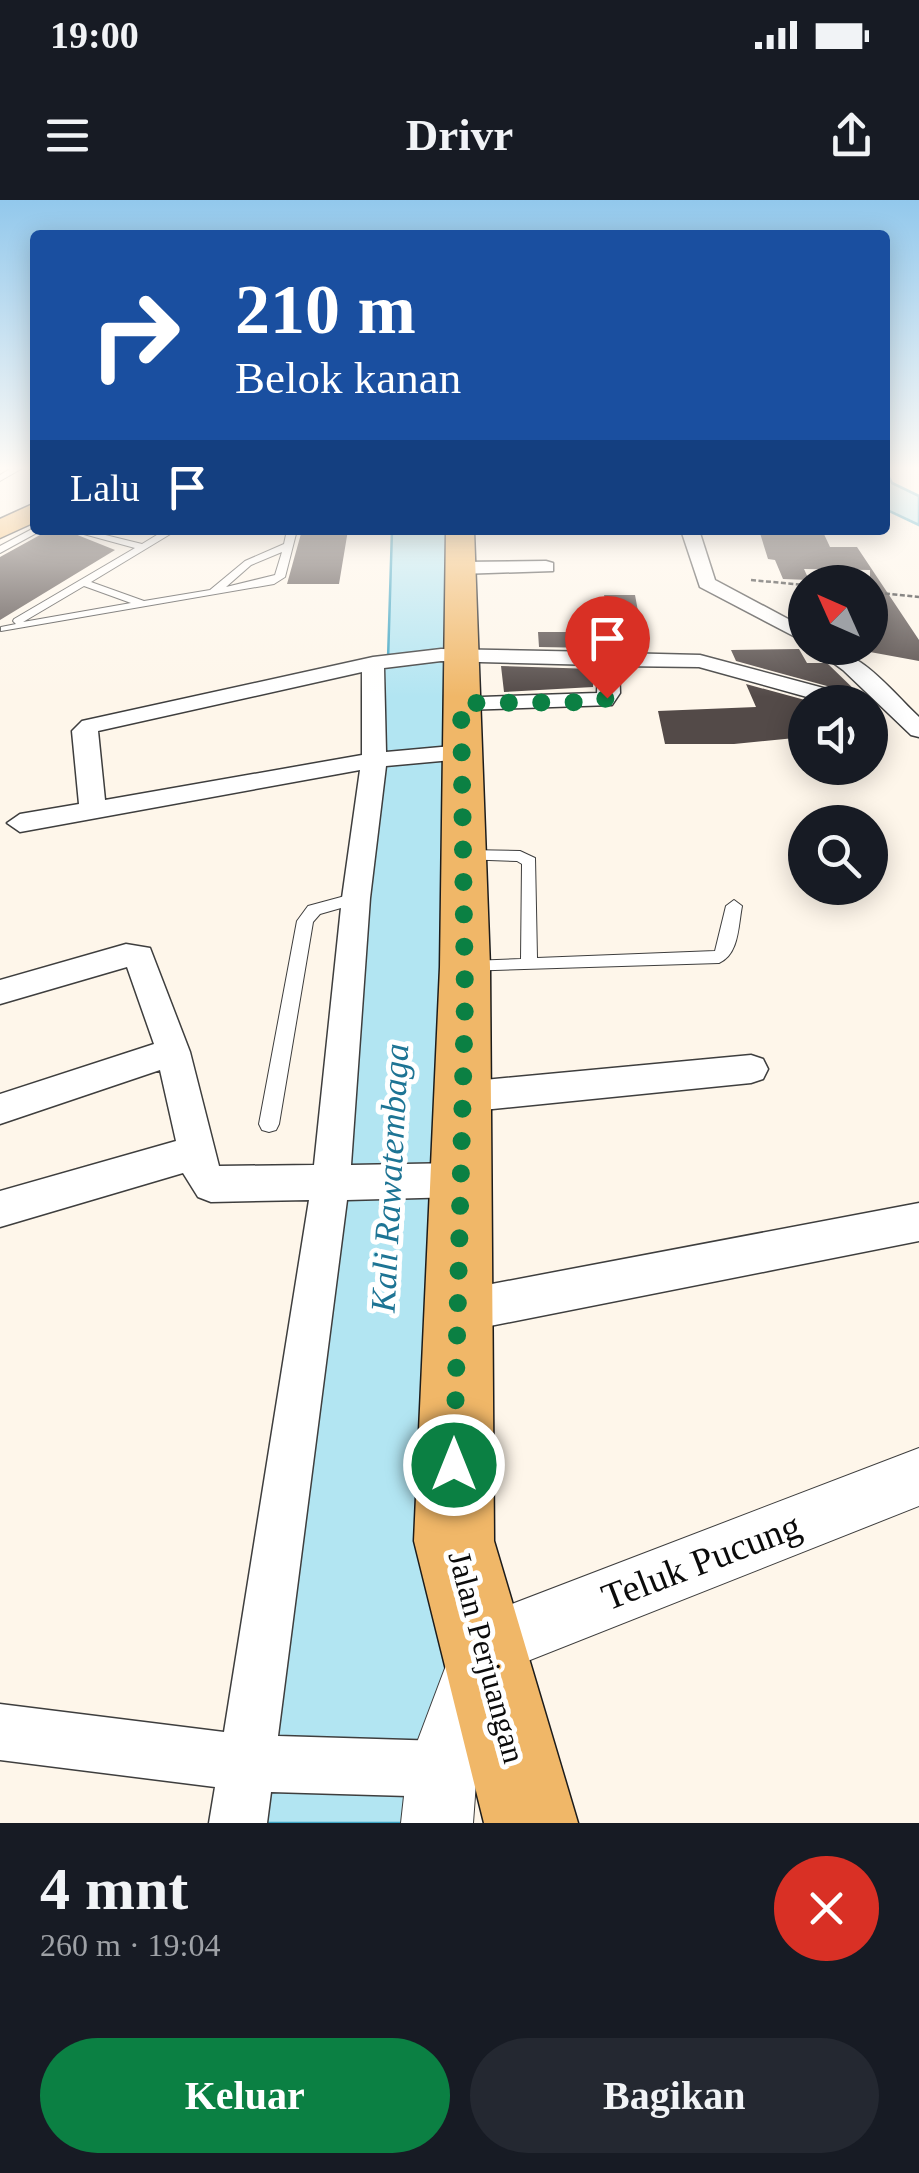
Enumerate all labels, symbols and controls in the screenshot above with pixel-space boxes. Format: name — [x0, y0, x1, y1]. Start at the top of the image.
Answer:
text: 19:00 — [50, 14, 139, 56]
icon: menu — [40, 108, 95, 163]
icon: share — [824, 108, 879, 163]
text: Drivr — [406, 110, 513, 160]
icon: right — [70, 270, 200, 400]
text: 210 m — [235, 271, 416, 348]
text: Belok kanan — [235, 353, 461, 403]
icon: arrive — [160, 460, 215, 515]
text: Lalu — [70, 467, 140, 509]
north arrow — [788, 565, 888, 665]
map controls — [788, 565, 888, 905]
pin — [565, 596, 650, 699]
icon: arrive — [580, 611, 635, 666]
button: sound — [788, 685, 888, 785]
button: search — [788, 805, 888, 905]
water label: Kali Rawatembaga — [363, 1043, 417, 1314]
position arrow — [402, 1413, 506, 1517]
street label: Teluk Pucung — [596, 1504, 806, 1618]
street label: Jalan Perjuangan — [441, 1547, 533, 1767]
text: 4 mnt — [40, 1856, 188, 1922]
button: close — [774, 1856, 879, 1961]
text: 260 m · 19:04 — [40, 1927, 220, 1963]
button: Keluar — [40, 2038, 450, 2153]
button: Bagikan — [470, 2038, 879, 2153]

